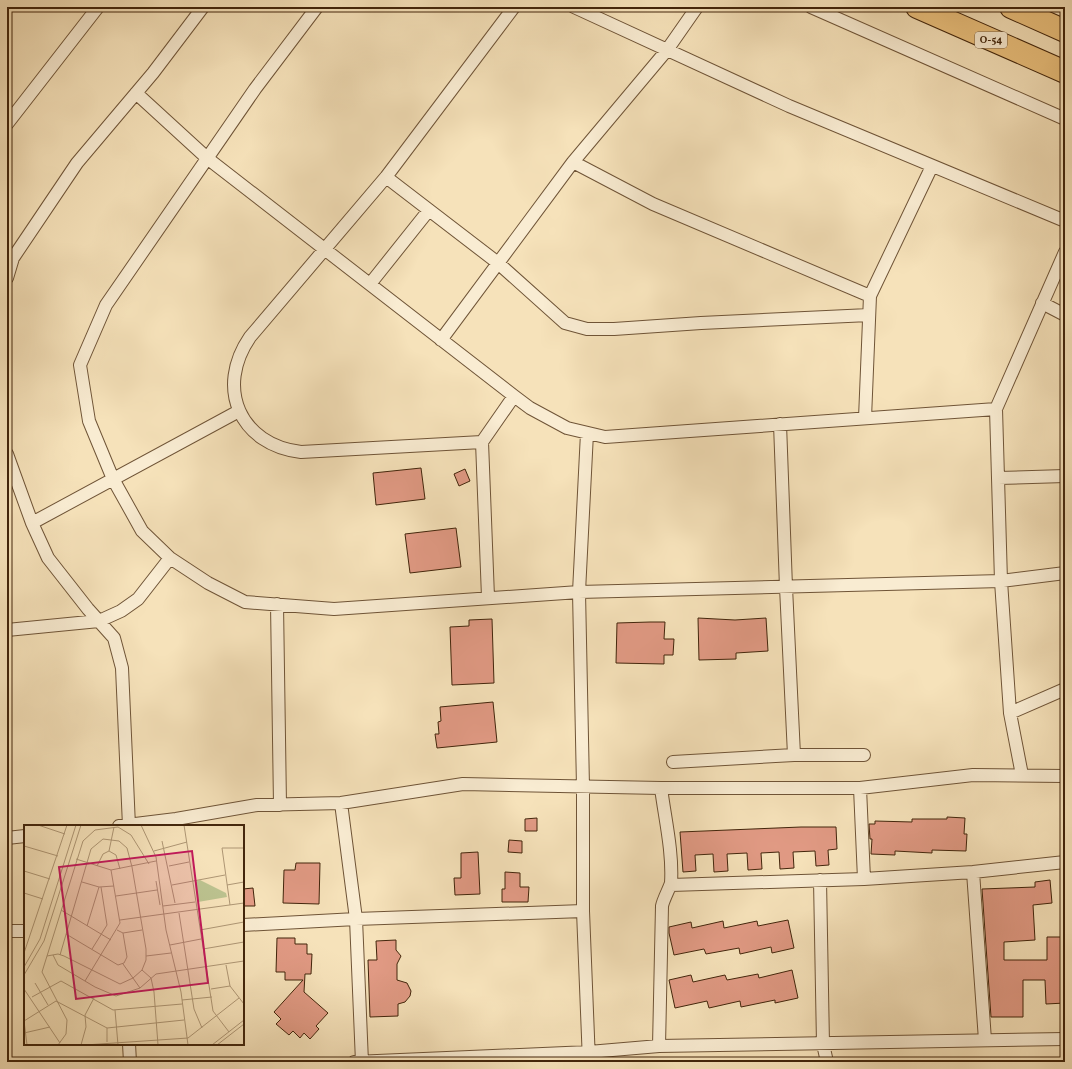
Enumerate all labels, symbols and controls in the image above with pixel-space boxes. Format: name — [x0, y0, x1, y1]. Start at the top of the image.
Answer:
road number: O-54 — [975, 32, 1007, 48]
inset map — [24, 825, 244, 1045]

